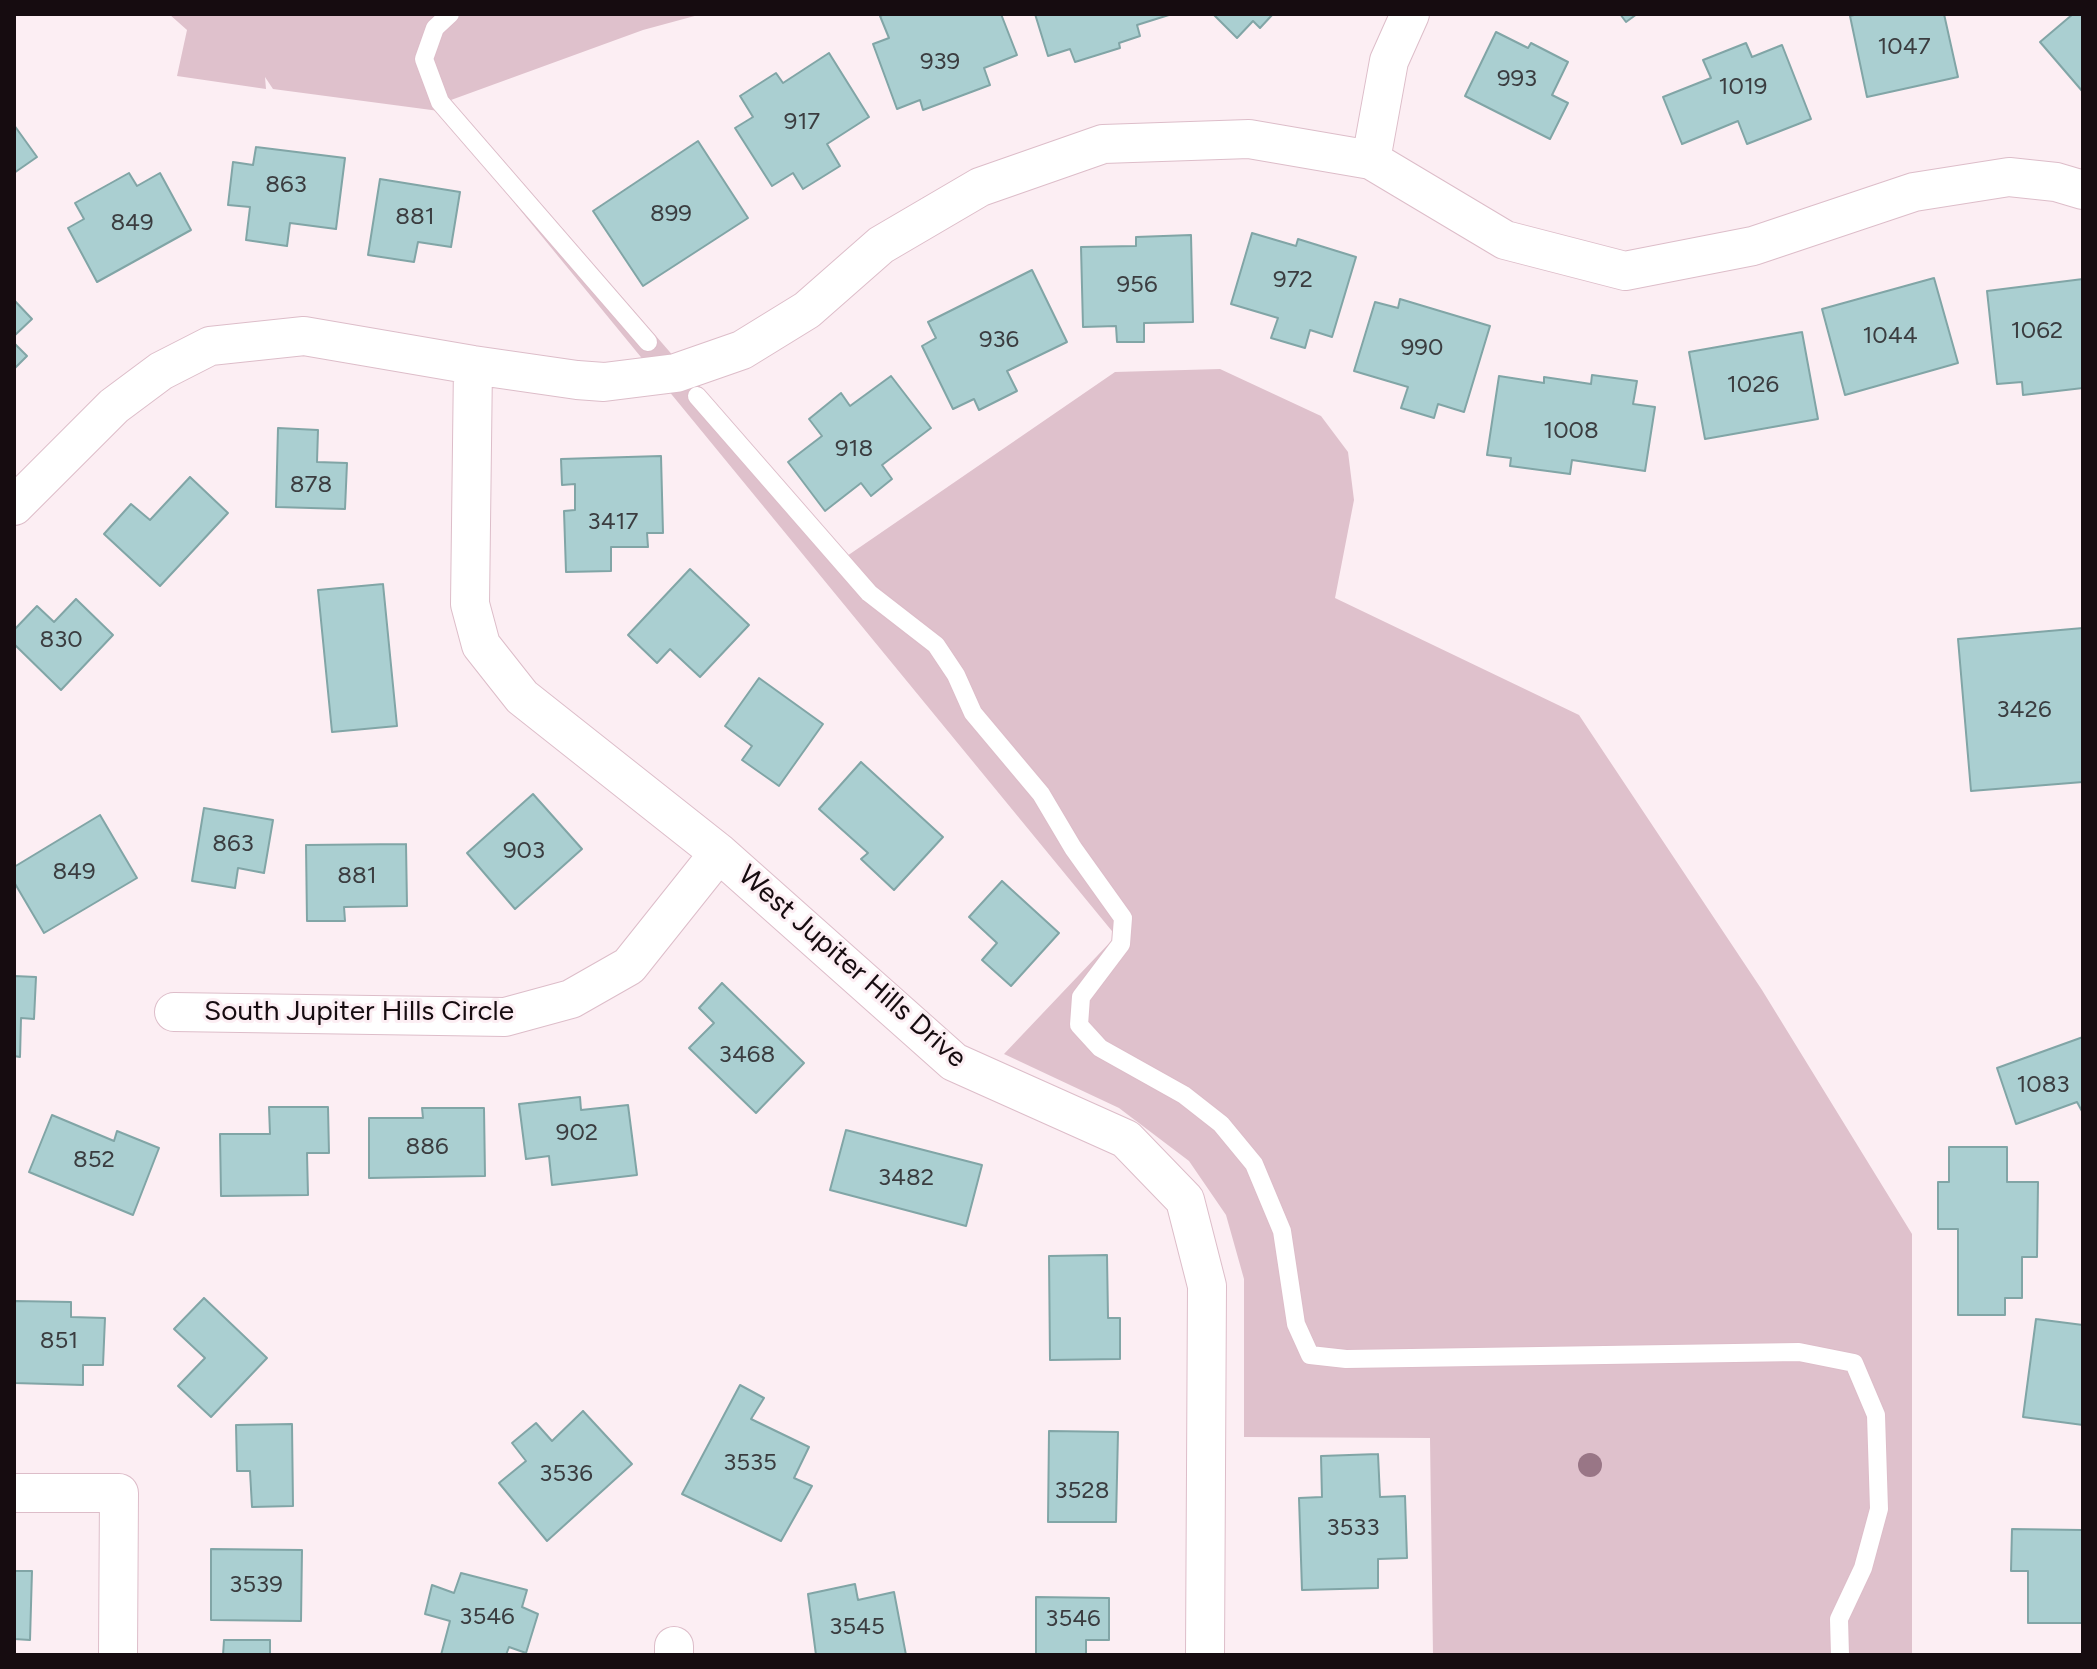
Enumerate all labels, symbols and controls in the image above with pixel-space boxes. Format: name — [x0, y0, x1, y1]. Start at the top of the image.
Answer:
house number: 1047 — [1877, 33, 1931, 61]
house number: 939 — [920, 48, 960, 76]
house number: 993 — [1497, 65, 1537, 93]
house number: 1019 — [1719, 73, 1767, 101]
house number: 917 — [784, 108, 820, 136]
house number: 863 — [265, 171, 307, 199]
house number: 899 — [650, 200, 692, 228]
house number: 881 — [395, 203, 435, 231]
house number: 849 — [110, 209, 154, 237]
house number: 972 — [1273, 266, 1313, 294]
house number: 956 — [1117, 271, 1157, 299]
house number: 1062 — [2011, 317, 2063, 345]
house number: 1044 — [1862, 322, 1918, 350]
house number: 936 — [979, 326, 1019, 354]
house number: 990 — [1401, 334, 1443, 362]
house number: 1026 — [1727, 371, 1779, 399]
house number: 1008 — [1543, 417, 1599, 445]
house number: 918 — [835, 435, 873, 463]
house number: 878 — [290, 471, 332, 499]
house number: 3417 — [588, 508, 638, 536]
house number: 830 — [39, 626, 83, 654]
house number: 3426 — [1997, 696, 2051, 724]
house number: 863 — [212, 830, 254, 858]
house number: 903 — [503, 837, 545, 865]
house number: 849 — [52, 858, 96, 886]
street label: West Jupiter Hills Drive — [731, 859, 973, 1075]
house number: 881 — [337, 862, 377, 890]
street label: South Jupiter Hills Circle — [204, 995, 514, 1029]
house number: 3468 — [719, 1041, 775, 1069]
house number: 1083 — [2016, 1071, 2070, 1099]
house number: 902 — [556, 1119, 598, 1147]
house number: 886 — [405, 1133, 449, 1161]
house number: 852 — [73, 1146, 115, 1174]
house number: 3482 — [878, 1164, 934, 1192]
house number: 851 — [40, 1327, 78, 1355]
house number: 3535 — [723, 1449, 777, 1477]
house number: 3536 — [539, 1460, 593, 1488]
house number: 3528 — [1054, 1477, 1110, 1505]
house number: 3533 — [1327, 1514, 1379, 1542]
house number: 3539 — [229, 1571, 283, 1599]
house number: 3546 — [459, 1603, 515, 1631]
house number: 3546 — [1045, 1605, 1101, 1633]
house number: 3545 — [829, 1613, 885, 1641]

